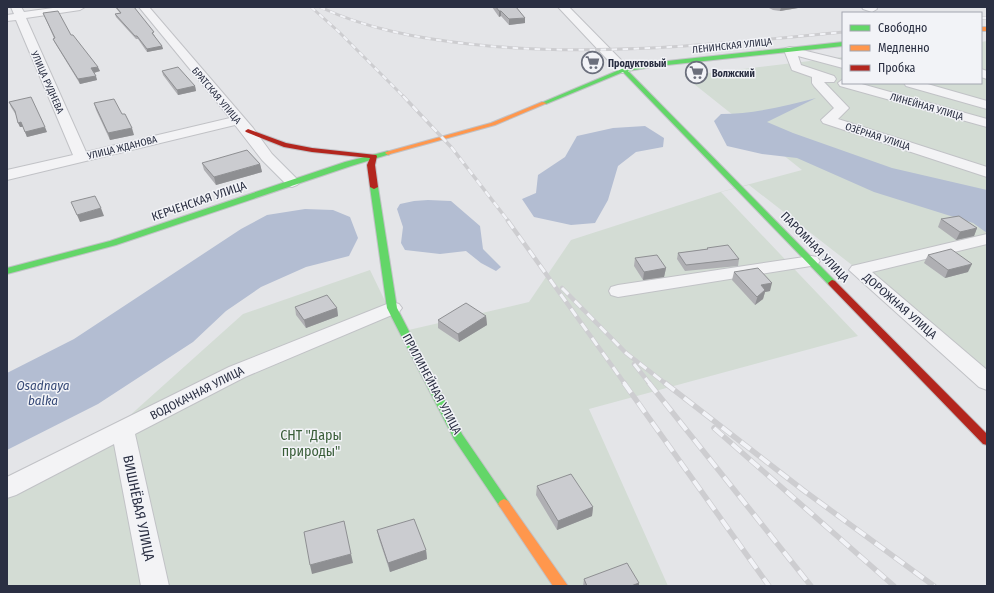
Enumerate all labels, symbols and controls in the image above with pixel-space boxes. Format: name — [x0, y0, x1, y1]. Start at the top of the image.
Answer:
legend — [842, 12, 982, 84]
text: Свободно — [878, 21, 927, 35]
street label: ЛЕНИНСКАЯ УЛИЦА — [692, 36, 773, 56]
text: Медленно — [878, 41, 930, 55]
street label: УЛИЦА РУДНЕВА — [28, 48, 66, 116]
supermarket icon: Продуктовый — [580, 50, 606, 76]
place label: Продуктовый — [608, 58, 666, 70]
supermarket icon: Волжский — [684, 60, 710, 86]
text: Пробка — [878, 61, 916, 75]
street label: БРАТСКАЯ УЛИЦА — [189, 65, 244, 127]
place label: Волжский — [712, 68, 755, 80]
street label: ЛИНЕЙНАЯ УЛИЦА — [889, 90, 966, 123]
street label: ОЗЁРНАЯ УЛИЦА — [844, 120, 913, 153]
street label: УЛИЦА ЖДАНОВА — [85, 133, 159, 163]
street label: КЕРЧЕНСКАЯ УЛИЦА — [150, 178, 249, 224]
street label: ПАРОМНАЯ УЛИЦА — [778, 209, 853, 286]
street label: ДОРОЖНАЯ УЛИЦА — [859, 269, 940, 342]
street label: ПРИЛИНЕЙНАЯ УЛИЦА — [400, 331, 466, 437]
street label: ВОДОКАЧНАЯ УЛИЦА — [148, 363, 247, 423]
water label: Osadnaya balka — [16, 378, 70, 408]
park label: СНТ "Дары природы" — [280, 427, 342, 460]
street label: ВИШНЁВАЯ УЛИЦА — [119, 454, 158, 563]

